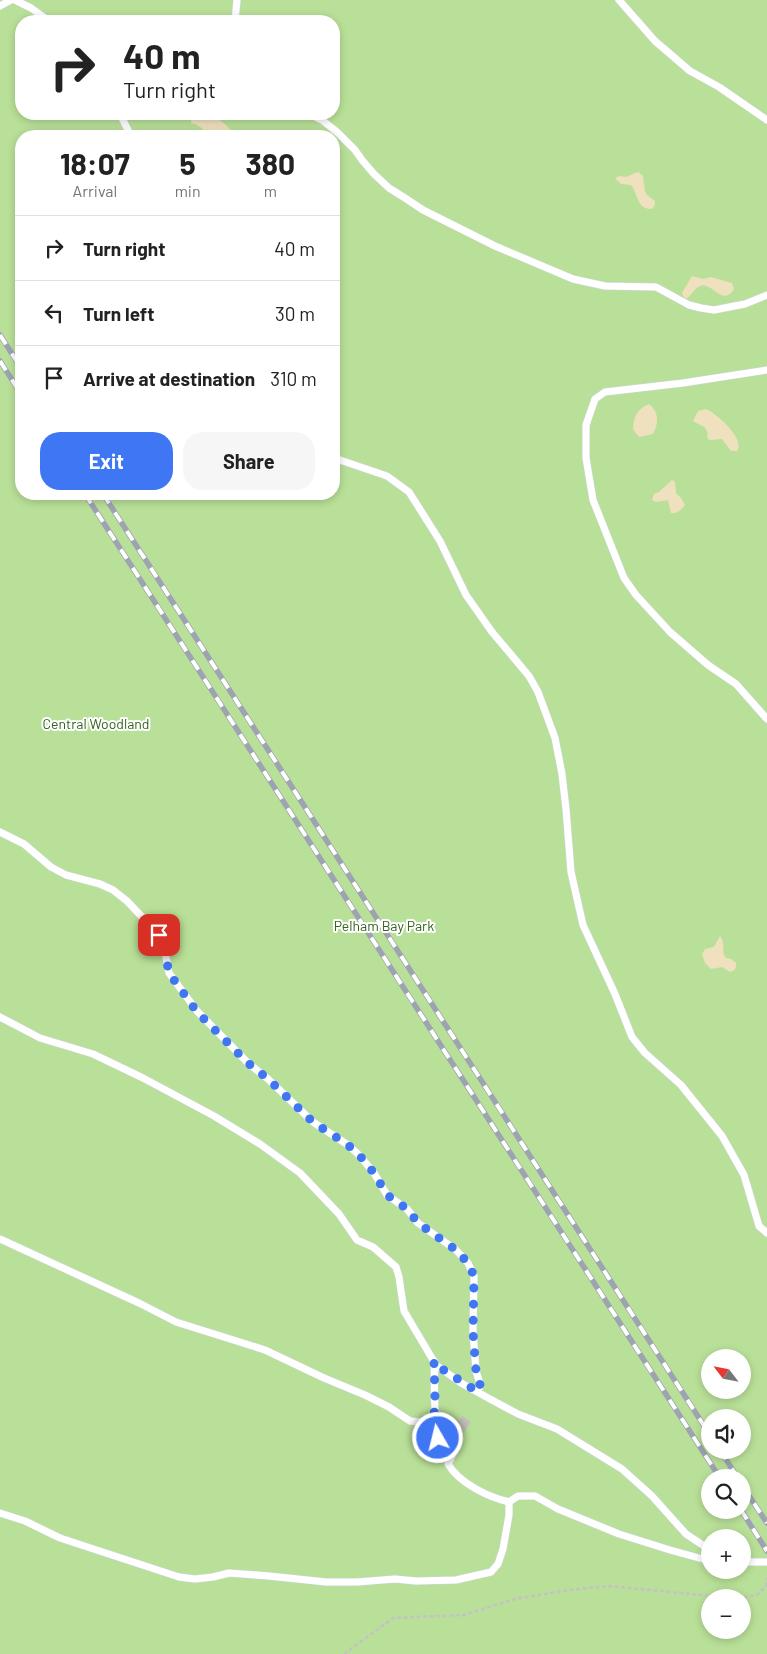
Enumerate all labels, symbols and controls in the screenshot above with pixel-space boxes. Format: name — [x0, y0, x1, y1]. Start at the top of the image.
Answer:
text: 40 m — [123, 34, 200, 76]
icon: right — [40, 35, 105, 100]
text: Turn right — [123, 76, 216, 102]
text: 18:07 — [60, 145, 130, 181]
text: 5 — [180, 145, 196, 181]
text: 380 — [246, 145, 295, 181]
text: Arrival — [72, 181, 117, 200]
text: min — [175, 181, 201, 200]
text: m — [264, 181, 277, 200]
icon: right — [40, 234, 68, 262]
text: Turn right — [83, 237, 165, 260]
text: 40 m — [274, 237, 315, 260]
icon: left — [40, 299, 68, 327]
text: Turn left — [83, 302, 154, 325]
text: 30 m — [275, 302, 315, 325]
icon: arrive — [40, 364, 68, 392]
text: Arrive at destination — [83, 367, 255, 390]
text: 310 m — [270, 367, 317, 390]
button: Exit — [40, 432, 173, 490]
button: Share — [183, 432, 315, 490]
park label: Central Woodland — [43, 715, 149, 732]
pin — [138, 914, 180, 956]
park label: Pelham Bay Park — [334, 917, 434, 934]
icon: arrive — [145, 921, 173, 949]
north arrow — [701, 1349, 751, 1399]
map controls — [701, 1349, 751, 1639]
button: sound — [701, 1409, 751, 1459]
position arrow — [411, 1411, 463, 1463]
button: search — [701, 1469, 751, 1519]
button: + — [701, 1529, 751, 1579]
button: − — [701, 1589, 751, 1639]

